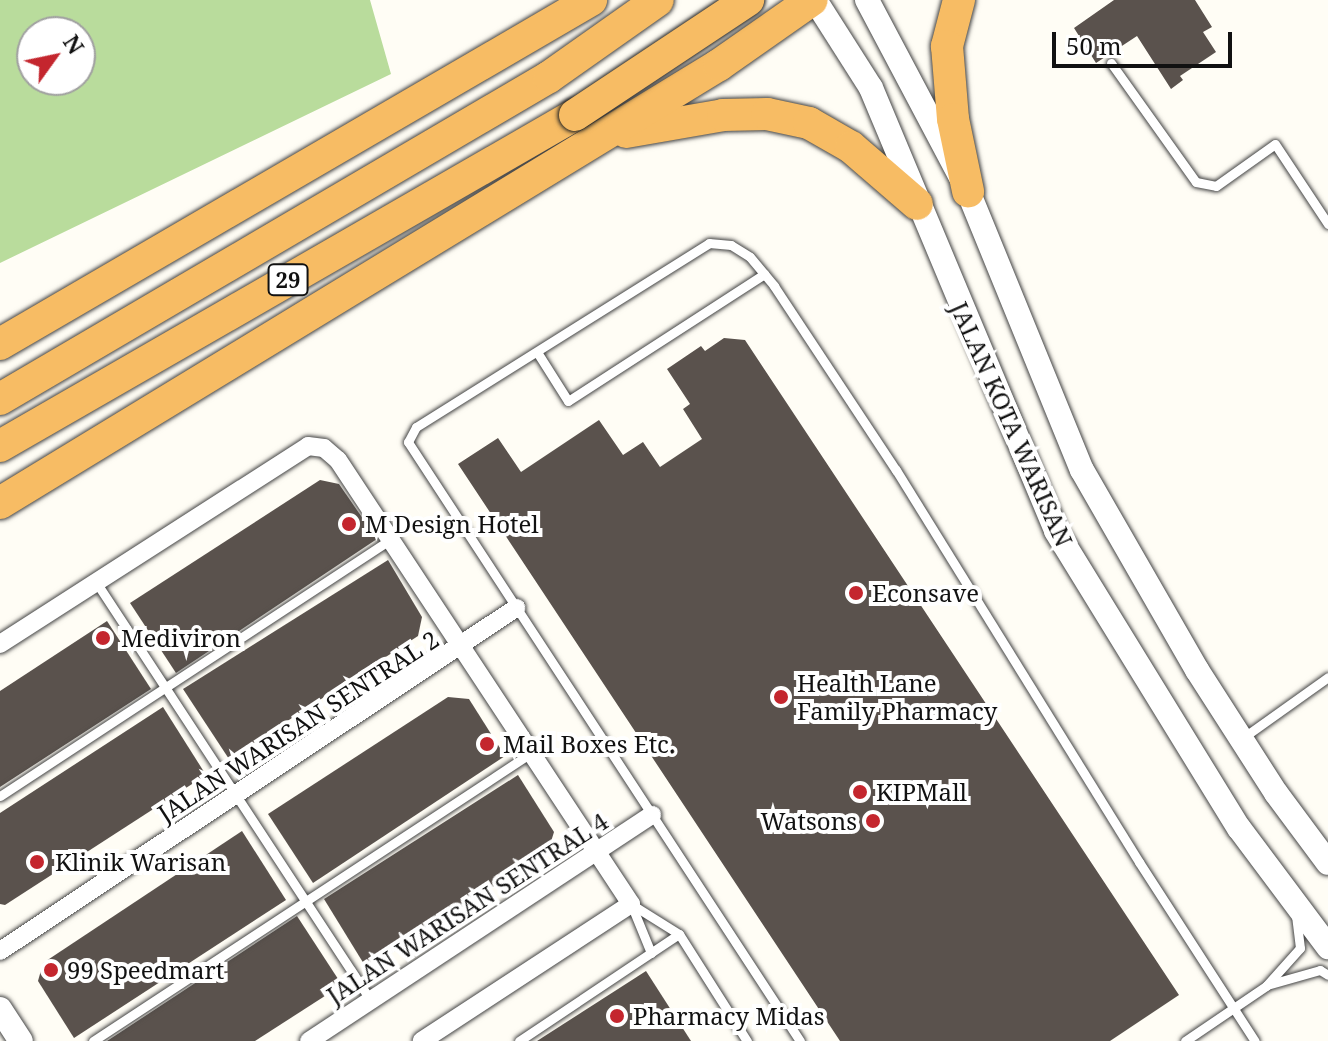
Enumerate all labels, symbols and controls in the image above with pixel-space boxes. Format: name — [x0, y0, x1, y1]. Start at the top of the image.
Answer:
north arrow — [16, 16, 96, 96]
scale bar — [1056, 16, 1236, 66]
text: N — [57, 29, 92, 59]
text: 50 m — [1066, 29, 1122, 62]
road number: 29 — [266, 262, 310, 298]
street label: JALAN KOTA WARISAN — [945, 297, 1079, 551]
place label: M Design Hotel — [365, 510, 539, 538]
marker: M Design Hotel — [340, 515, 358, 533]
place label: Econsave — [872, 579, 979, 607]
marker: Econsave — [847, 584, 865, 602]
place label: Mediviron — [121, 624, 241, 652]
street label: JALAN WARISAN SENTRAL 2 — [152, 624, 444, 828]
marker: Mediviron — [92, 627, 114, 649]
place label: Health Lane Family Pharmacy — [797, 669, 997, 725]
marker: Health Lane Family Pharmacy — [772, 688, 790, 706]
place label: Mail Boxes Etc. — [503, 730, 675, 758]
marker: Mail Boxes Etc. — [478, 735, 496, 753]
place label: KIPMall — [876, 778, 967, 806]
marker: KIPMall — [851, 783, 869, 801]
street label: JALAN WARISAN SENTRAL 4 — [321, 806, 613, 1010]
place label: Watsons — [761, 807, 857, 835]
marker: Watsons — [864, 812, 882, 830]
place label: Klinik Warisan — [55, 848, 226, 876]
marker: Klinik Warisan — [26, 851, 48, 873]
place label: 99 Speedmart — [67, 956, 224, 984]
marker: 99 Speedmart — [42, 961, 60, 979]
place label: Pharmacy Midas — [633, 1002, 825, 1030]
marker: Pharmacy Midas — [608, 1007, 626, 1025]

